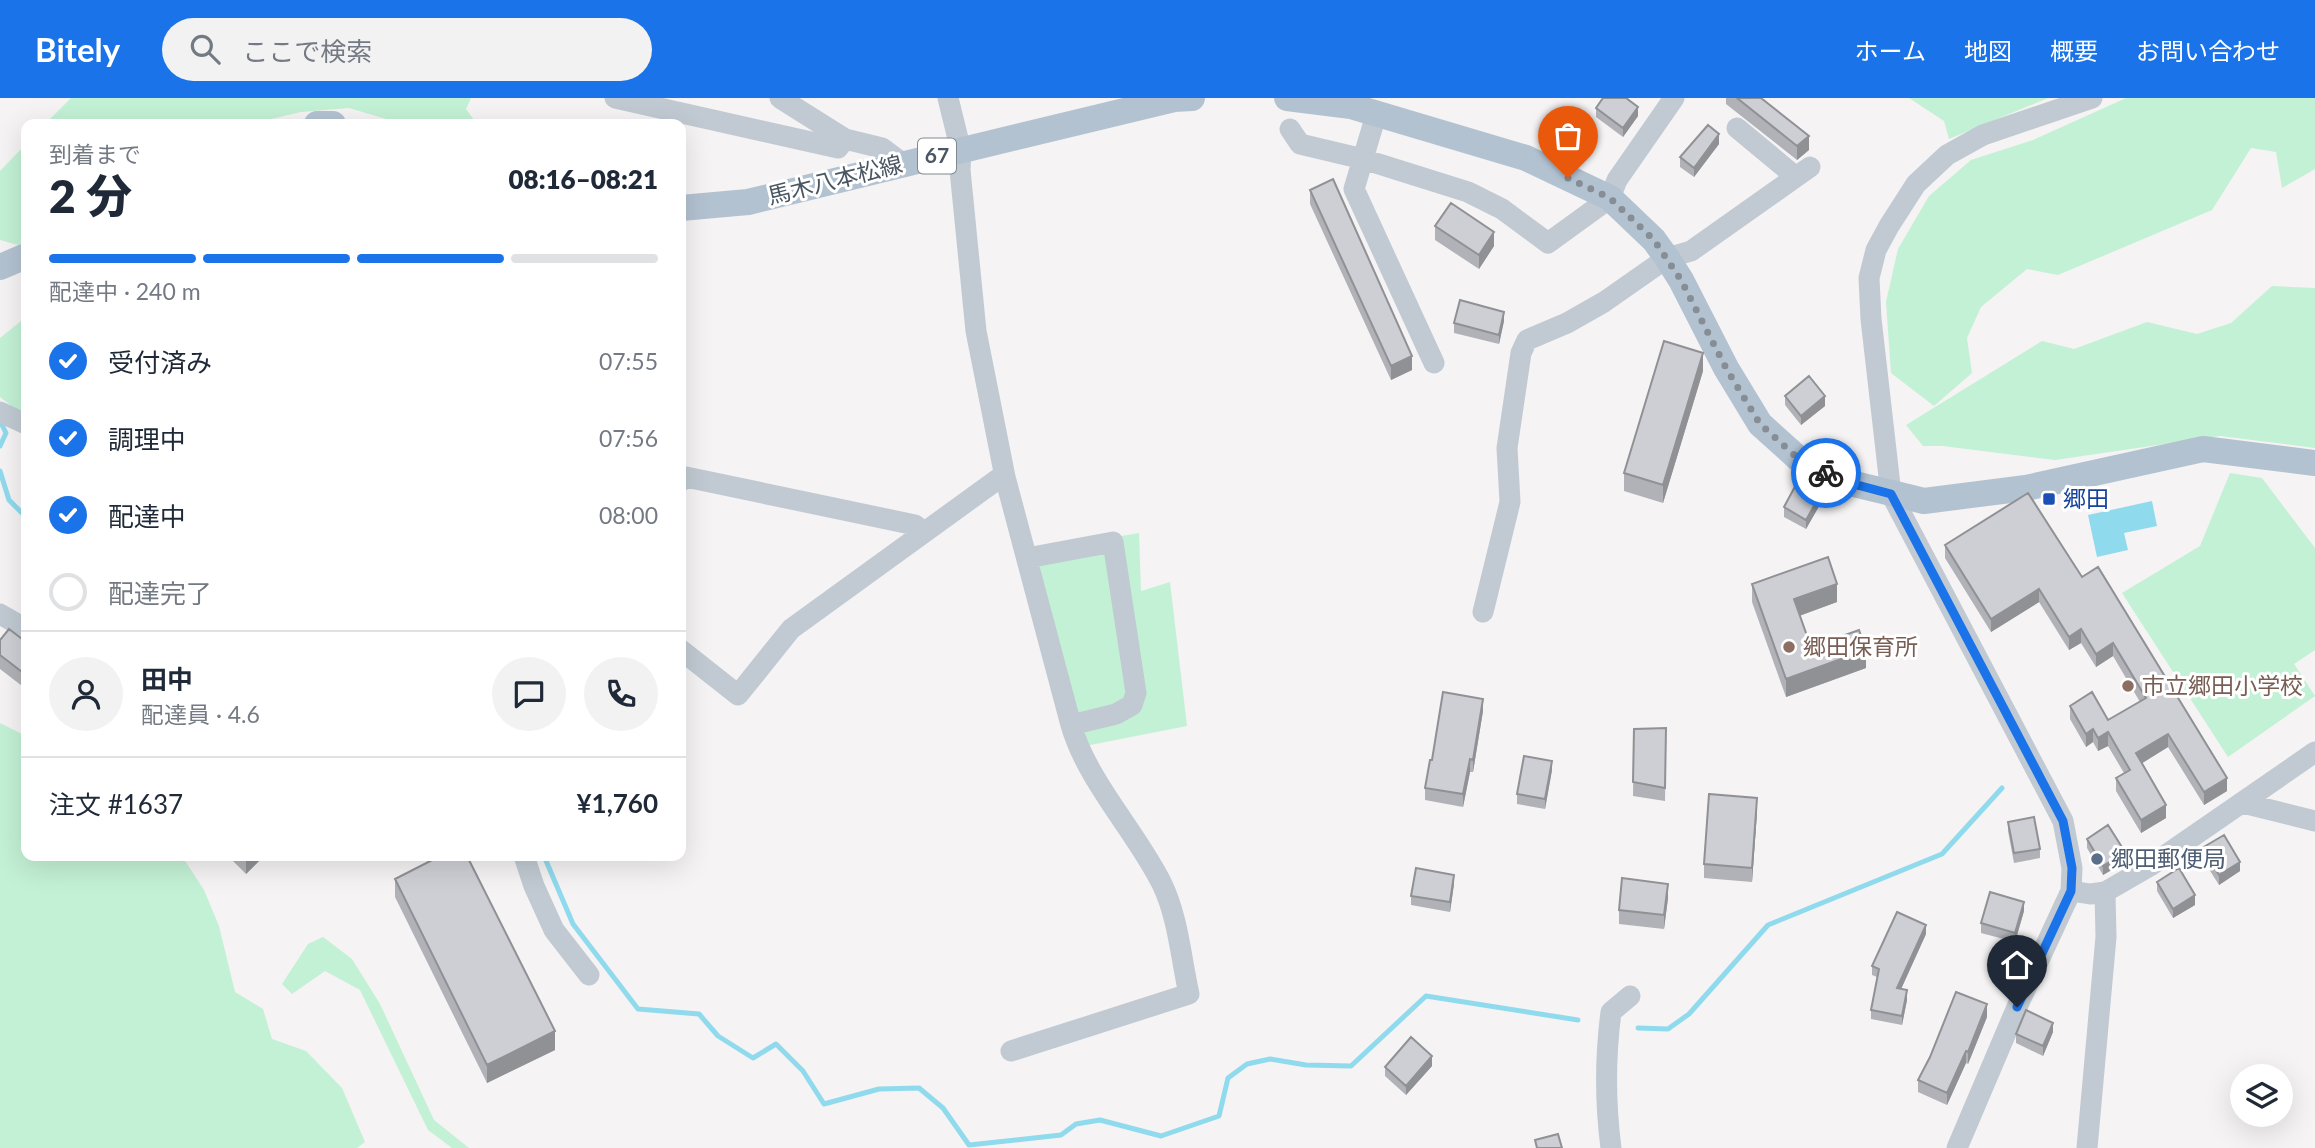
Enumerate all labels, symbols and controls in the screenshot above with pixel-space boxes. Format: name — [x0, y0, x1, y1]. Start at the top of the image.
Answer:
search box — [162, 18, 652, 81]
text: Bitely — [35, 29, 120, 69]
icon: search — [186, 30, 224, 68]
text: ここで検索 — [242, 35, 372, 67]
text: ホーム — [1855, 36, 1926, 65]
text: 地図 — [1964, 36, 2012, 65]
text: 概要 — [2050, 36, 2098, 65]
text: お問い合わせ — [2136, 36, 2280, 65]
pin — [1538, 106, 1598, 178]
icon: bag — [1549, 117, 1587, 155]
road number: 67 — [918, 139, 956, 174]
text: 到着まで — [49, 140, 141, 168]
street label: 馬木八本松線 — [764, 149, 905, 209]
text: 08:16–08:21 — [508, 163, 658, 195]
text: 2 分 — [49, 168, 132, 223]
text: 配達中 · 240 m — [49, 277, 201, 305]
icon: check — [49, 342, 87, 380]
text: 受付済み — [108, 346, 212, 378]
text: 07:55 — [599, 347, 658, 375]
icon: check — [49, 419, 87, 457]
text: 調理中 — [108, 423, 186, 455]
text: 07:56 — [599, 424, 658, 452]
courier — [1791, 438, 1861, 508]
icon: bike — [1807, 454, 1845, 492]
place label: 郷田 — [2063, 484, 2109, 512]
marker: 郷田 — [2041, 491, 2057, 507]
icon: check — [49, 496, 87, 534]
text: 配達中 — [108, 500, 186, 532]
text: 08:00 — [599, 501, 658, 529]
text: 配達完了 — [108, 577, 212, 609]
place label: 郷田保育所 — [1803, 632, 1918, 660]
marker: 郷田保育所 — [1781, 639, 1797, 655]
button: person — [49, 657, 123, 731]
button: chat — [492, 657, 566, 731]
button: phone — [584, 657, 658, 731]
text: 田中 — [141, 663, 193, 695]
place label: 市立郷田小学校 — [2142, 671, 2303, 699]
marker: 市立郷田小学校 — [2120, 678, 2136, 694]
text: 配達員 · 4.6 — [141, 700, 260, 728]
text: ¥1,760 — [577, 787, 658, 819]
text: 注文 #1637 — [49, 788, 183, 820]
place label: 郷田郵便局 — [2111, 844, 2226, 872]
marker: 郷田郵便局 — [2089, 851, 2105, 867]
pin — [1987, 935, 2047, 1007]
icon: home — [1998, 946, 2036, 984]
map controls — [2230, 1064, 2293, 1127]
button: layers — [2230, 1064, 2293, 1127]

